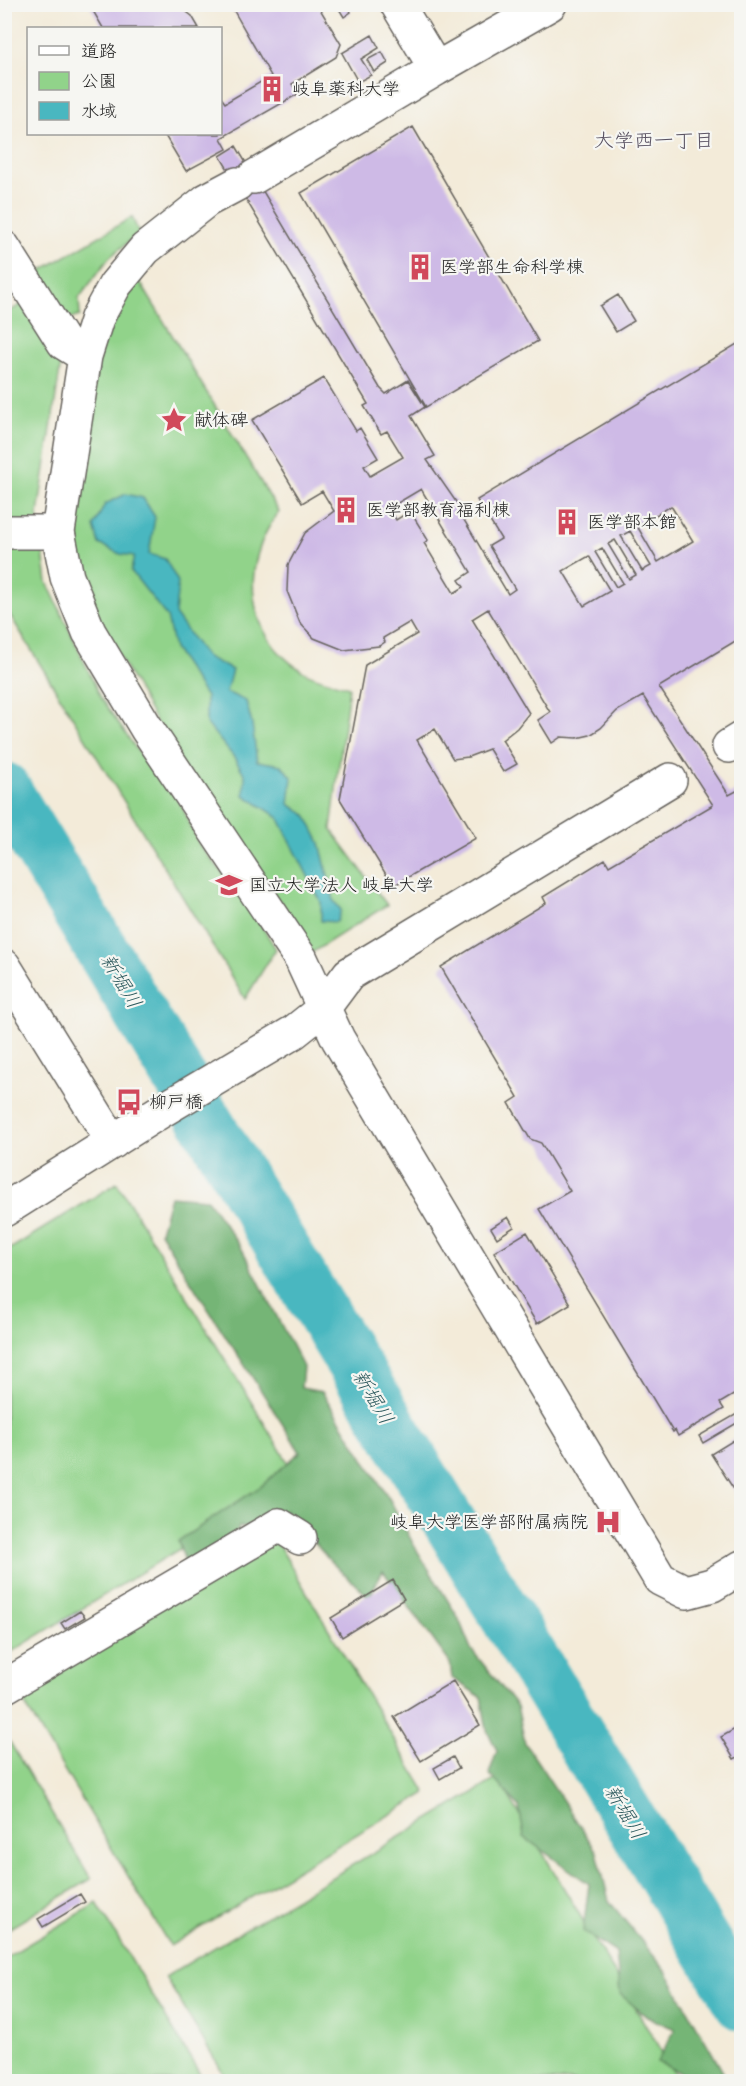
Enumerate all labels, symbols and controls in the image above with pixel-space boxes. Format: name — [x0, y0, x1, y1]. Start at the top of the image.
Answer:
legend — [27, 27, 222, 135]
text: 道路 — [81, 35, 117, 67]
text: 公園 — [81, 65, 117, 97]
place label: 岐阜薬科大学 — [292, 73, 400, 105]
building icon: 岐阜薬科大学 — [257, 74, 287, 104]
text: 水域 — [81, 95, 117, 127]
district label: 大学西一丁目 — [594, 123, 714, 158]
place label: 医学部生命科学棟 — [440, 251, 584, 283]
building icon: 医学部生命科学棟 — [405, 252, 435, 282]
place label: 献体碑 — [194, 404, 248, 436]
place icon: 献体碑 — [159, 405, 189, 435]
place label: 医学部教育福利棟 — [366, 494, 510, 526]
building icon: 医学部教育福利棟 — [331, 495, 361, 525]
place label: 医学部本館 — [587, 506, 677, 538]
building icon: 医学部本館 — [552, 507, 582, 537]
place label: 国立大学法人 岐阜大学 — [249, 869, 434, 901]
school or university icon: 国立大学法人 岐阜大学 — [214, 870, 244, 900]
water label: 新堀川 — [91, 946, 151, 1016]
place label: 柳戸橋 — [149, 1086, 203, 1118]
bus stop icon: 柳戸橋 — [114, 1087, 144, 1117]
water label: 新堀川 — [343, 1362, 403, 1432]
place label: 岐阜大学医学部附属病院 — [390, 1506, 588, 1538]
hospital icon: 岐阜大学医学部附属病院 — [593, 1507, 623, 1537]
water label: 新堀川 — [595, 1777, 655, 1847]

